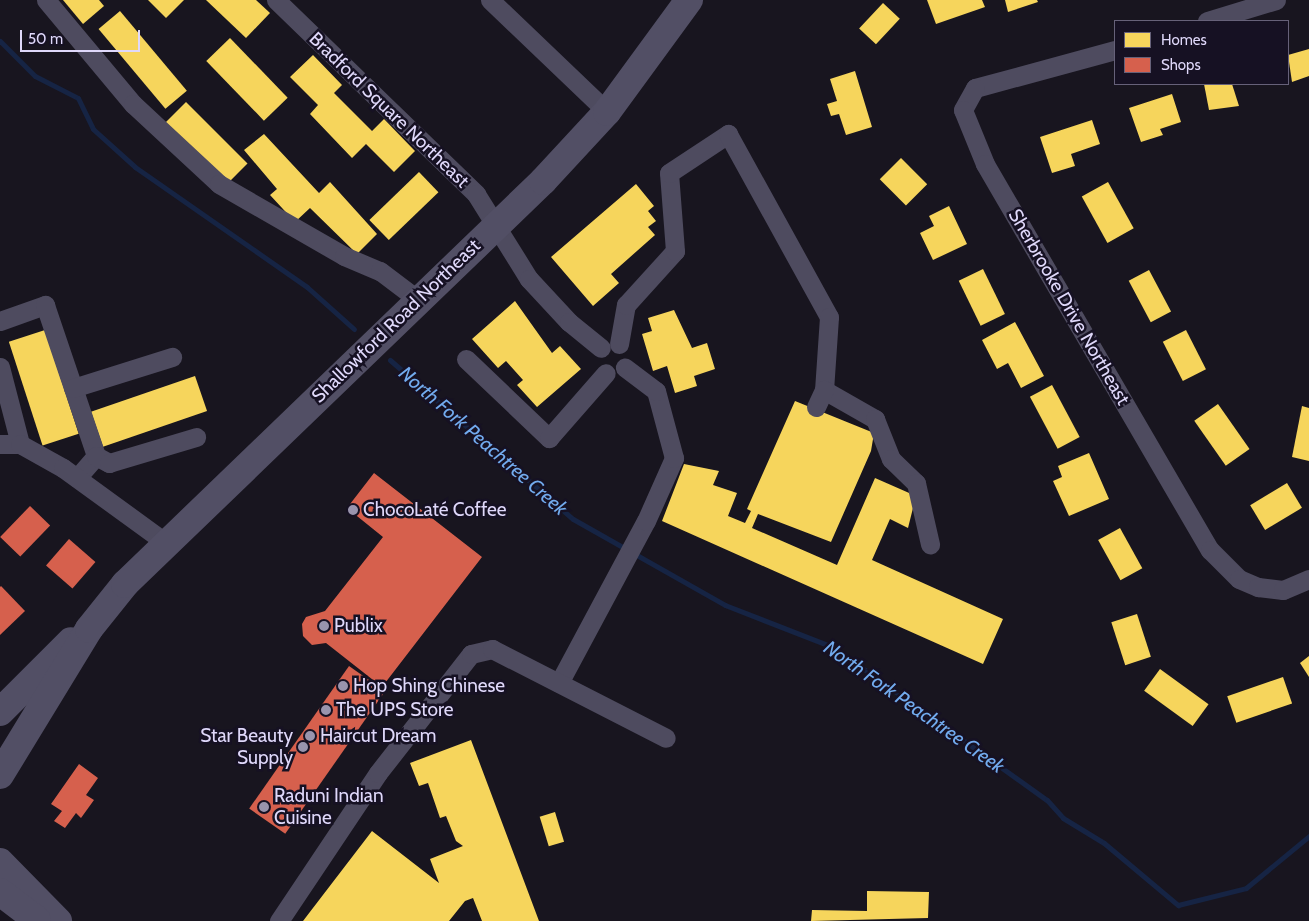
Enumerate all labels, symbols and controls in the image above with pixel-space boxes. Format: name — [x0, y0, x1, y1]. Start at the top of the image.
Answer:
scale bar — [22, 20, 142, 52]
legend — [1114, 20, 1289, 85]
street label: Bradford Square Northeast — [304, 28, 474, 192]
text: 50 m — [28, 30, 63, 48]
text: Homes — [1161, 31, 1207, 49]
text: Shops — [1161, 56, 1201, 74]
street label: Sherbrooke Drive Northeast — [1003, 205, 1135, 409]
street label: Shallowford Road Northeast — [307, 235, 485, 407]
water label: North Fork Peachtree Creek — [394, 361, 572, 521]
place label: ChocoLaté Coffee — [363, 499, 506, 521]
marker: ChocoLaté Coffee — [347, 504, 359, 516]
place label: Publix — [334, 615, 383, 637]
marker: Publix — [318, 620, 330, 632]
water label: North Fork Peachtree Creek — [819, 635, 1009, 779]
place label: Hop Shing Chinese — [353, 675, 505, 697]
marker: Hop Shing Chinese — [337, 680, 349, 692]
place label: The UPS Store — [336, 699, 453, 721]
marker: The UPS Store — [320, 704, 332, 716]
place label: Star Beauty Supply — [200, 725, 293, 769]
place label: Haircut Dream — [320, 725, 436, 747]
marker: Haircut Dream — [304, 730, 316, 742]
marker: Star Beauty Supply — [297, 741, 309, 753]
place label: Raduni Indian Cuisine — [274, 785, 384, 829]
marker: Raduni Indian Cuisine — [258, 801, 270, 813]

